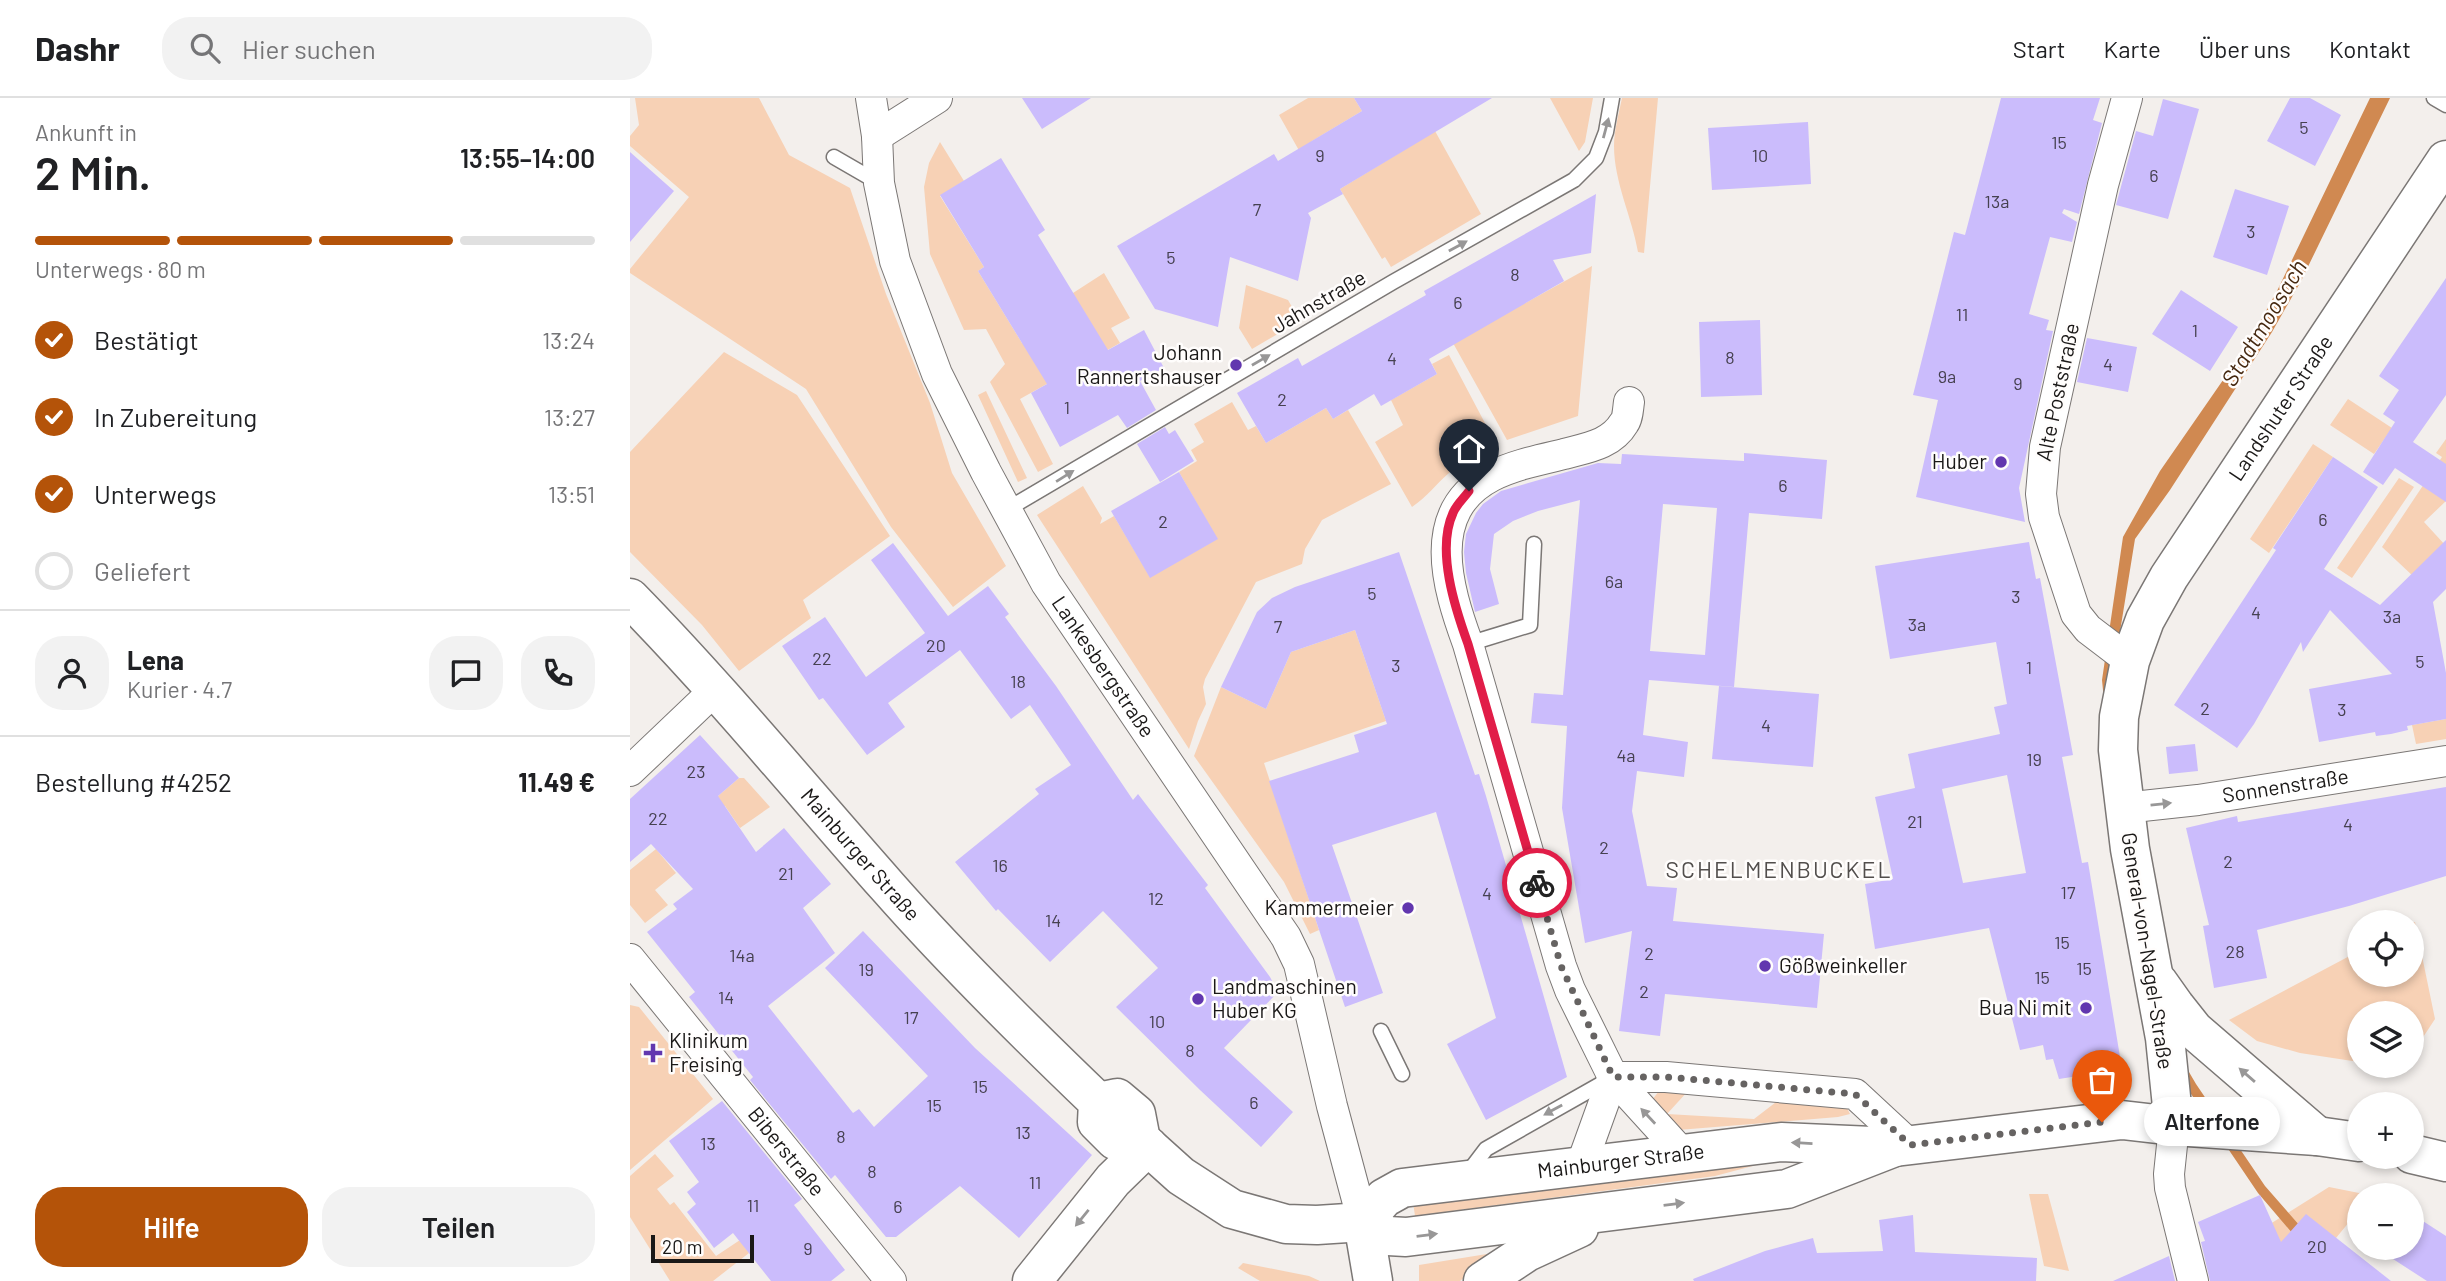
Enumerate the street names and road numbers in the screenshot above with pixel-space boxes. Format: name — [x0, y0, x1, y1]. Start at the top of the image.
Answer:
street label: Jahnstraße — [1267, 264, 1370, 338]
street label: Alte Poststraße — [2030, 320, 2083, 463]
street label: Landshuter Straße — [2223, 330, 2337, 485]
street label: Lankesbergstraße — [1048, 591, 1161, 742]
street label: Sonnenstraße — [2220, 762, 2350, 807]
street label: Mainburger Straße — [797, 783, 926, 925]
street label: General-von-Nagel-Straße — [2117, 831, 2180, 1071]
street label: Biberstraße — [744, 1101, 831, 1200]
street label: Mainburger Straße — [1536, 1137, 1706, 1182]

